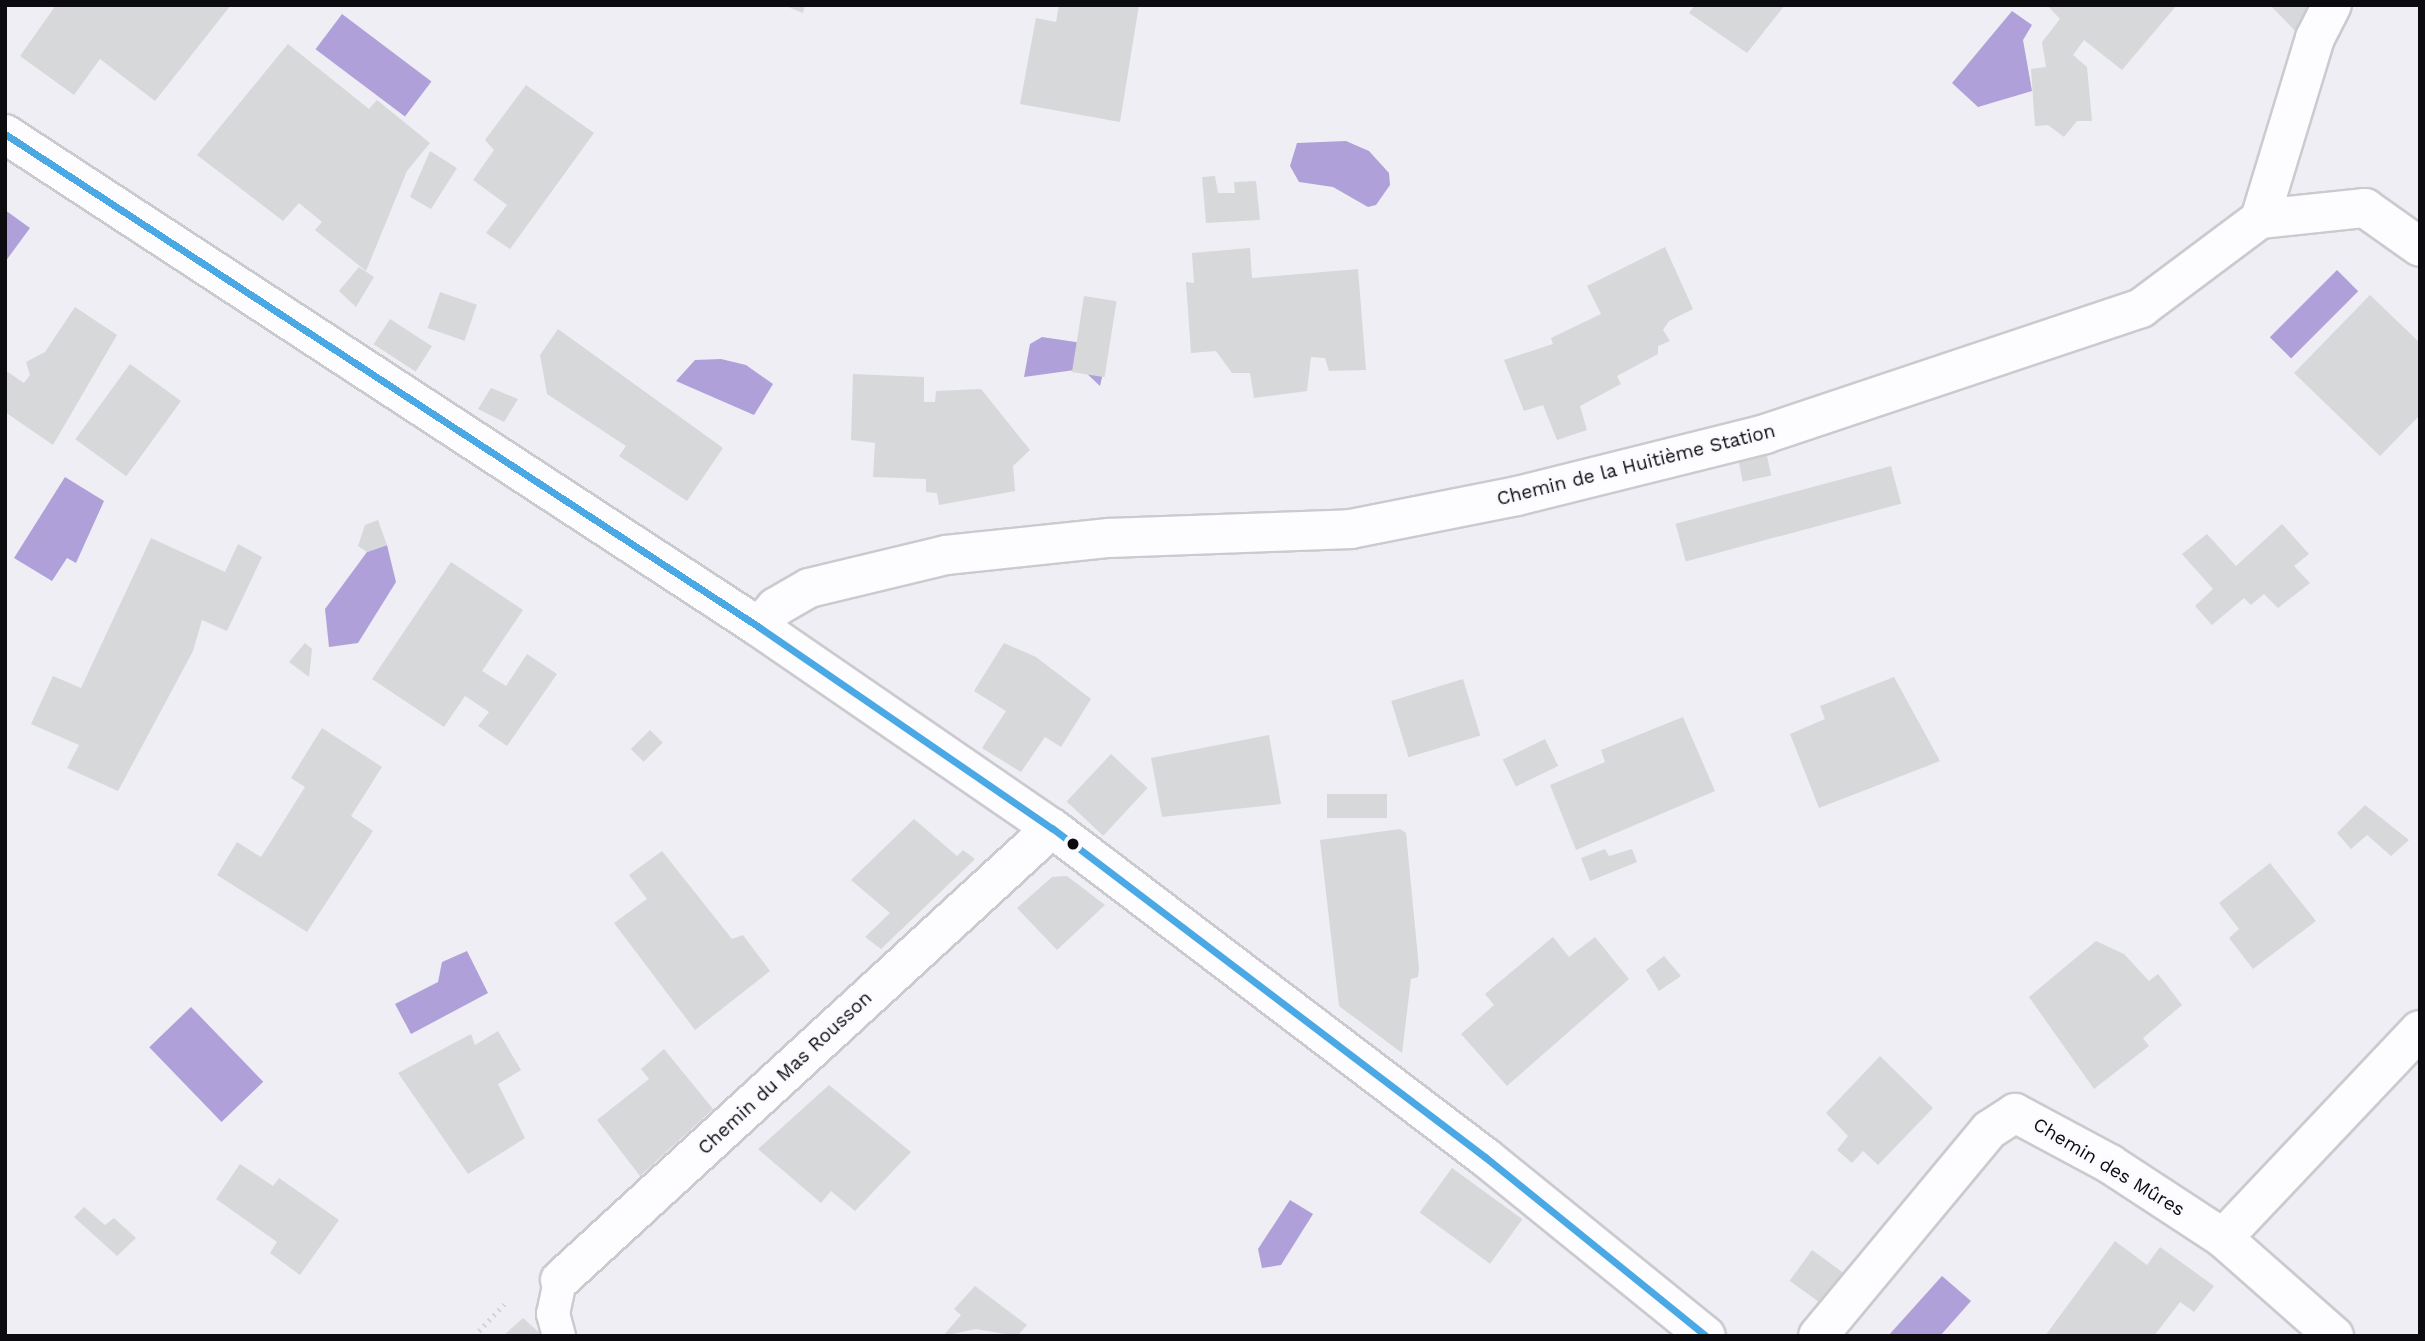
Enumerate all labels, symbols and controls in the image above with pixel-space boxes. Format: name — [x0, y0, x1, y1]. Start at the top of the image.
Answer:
street label: Chemin de la Huitième Station — [1494, 419, 1778, 511]
unlabelled marker — [1066, 837, 1080, 851]
street label: Chemin du Mas Rousson — [693, 986, 877, 1160]
street label: Chemin des Mûres — [2029, 1113, 2189, 1221]

